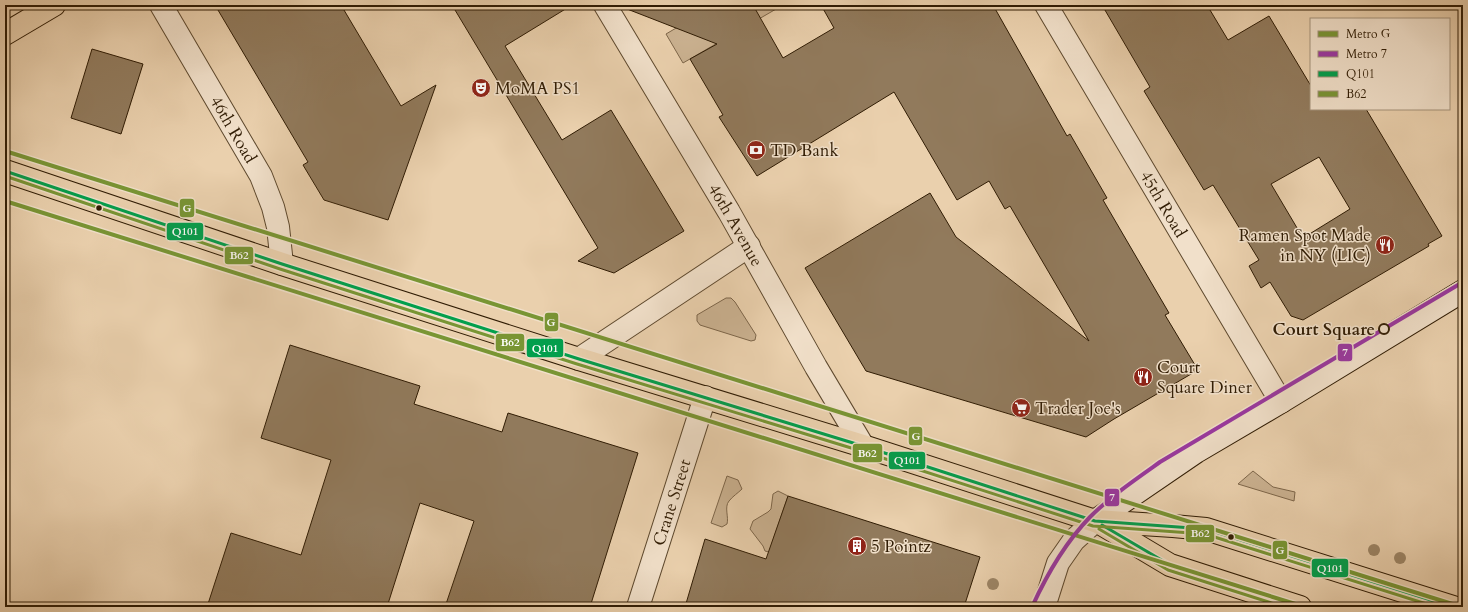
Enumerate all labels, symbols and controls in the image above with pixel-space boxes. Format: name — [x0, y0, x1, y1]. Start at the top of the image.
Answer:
legend — [1310, 18, 1450, 110]
text: Metro G — [1346, 26, 1391, 42]
text: Metro 7 — [1346, 46, 1387, 62]
text: Q101 — [1346, 66, 1375, 82]
theatre icon: MoMA PS1 — [470, 77, 492, 99]
place label: MoMA PS1 — [495, 77, 580, 100]
text: B62 — [1346, 86, 1366, 102]
street label: 46th Road — [205, 92, 262, 167]
bank icon: TD Bank — [745, 139, 767, 161]
place label: TD Bank — [770, 139, 839, 162]
street label: 45th Road — [1134, 166, 1192, 242]
street label: 46th Avenue — [703, 180, 768, 271]
line badge: G — [179, 198, 195, 218]
text: G — [183, 201, 192, 216]
unlabelled marker — [94, 203, 104, 213]
line badge: Q101 — [166, 222, 204, 241]
text: Q101 — [172, 224, 198, 239]
place label: Ramen Spot Made in NY (LIC) — [1239, 224, 1371, 267]
restaurant icon: Ramen Spot Made in NY (LIC) — [1374, 234, 1396, 256]
line badge: B62 — [224, 246, 254, 265]
text: B62 — [229, 248, 249, 263]
line badge: G — [544, 312, 559, 332]
text: G — [547, 315, 556, 330]
place label: Court Square — [1273, 318, 1375, 341]
marker: Court Square — [1378, 323, 1390, 335]
line badge: B62 — [495, 333, 525, 352]
text: B62 — [500, 335, 520, 350]
line badge: Q101 — [526, 338, 564, 358]
text: Q101 — [532, 341, 558, 356]
line badge: 7 — [1337, 343, 1353, 362]
text: 7 — [1342, 345, 1348, 360]
place label: Court Square Diner — [1157, 356, 1253, 399]
restaurant icon: Court Square Diner — [1132, 366, 1154, 388]
supermarket icon: Trader Joe's — [1010, 397, 1032, 419]
place label: Trader Joe's — [1035, 397, 1121, 420]
line badge: G — [908, 426, 923, 446]
text: G — [912, 429, 921, 444]
line badge: B62 — [852, 443, 883, 463]
text: B62 — [857, 446, 877, 461]
line badge: Q101 — [888, 451, 926, 470]
text: Q101 — [894, 453, 920, 468]
street label: Crane Street — [647, 456, 697, 548]
line badge: 7 — [1104, 488, 1120, 507]
text: 7 — [1109, 490, 1115, 505]
line badge: B62 — [1185, 524, 1215, 543]
text: B62 — [1190, 526, 1210, 541]
unlabelled marker — [1226, 532, 1236, 542]
building icon: 5 Pointz — [846, 535, 868, 557]
place label: 5 Pointz — [871, 535, 931, 558]
line badge: G — [1272, 540, 1288, 560]
text: G — [1276, 543, 1285, 558]
line badge: Q101 — [1311, 558, 1349, 578]
text: Q101 — [1317, 561, 1343, 576]

